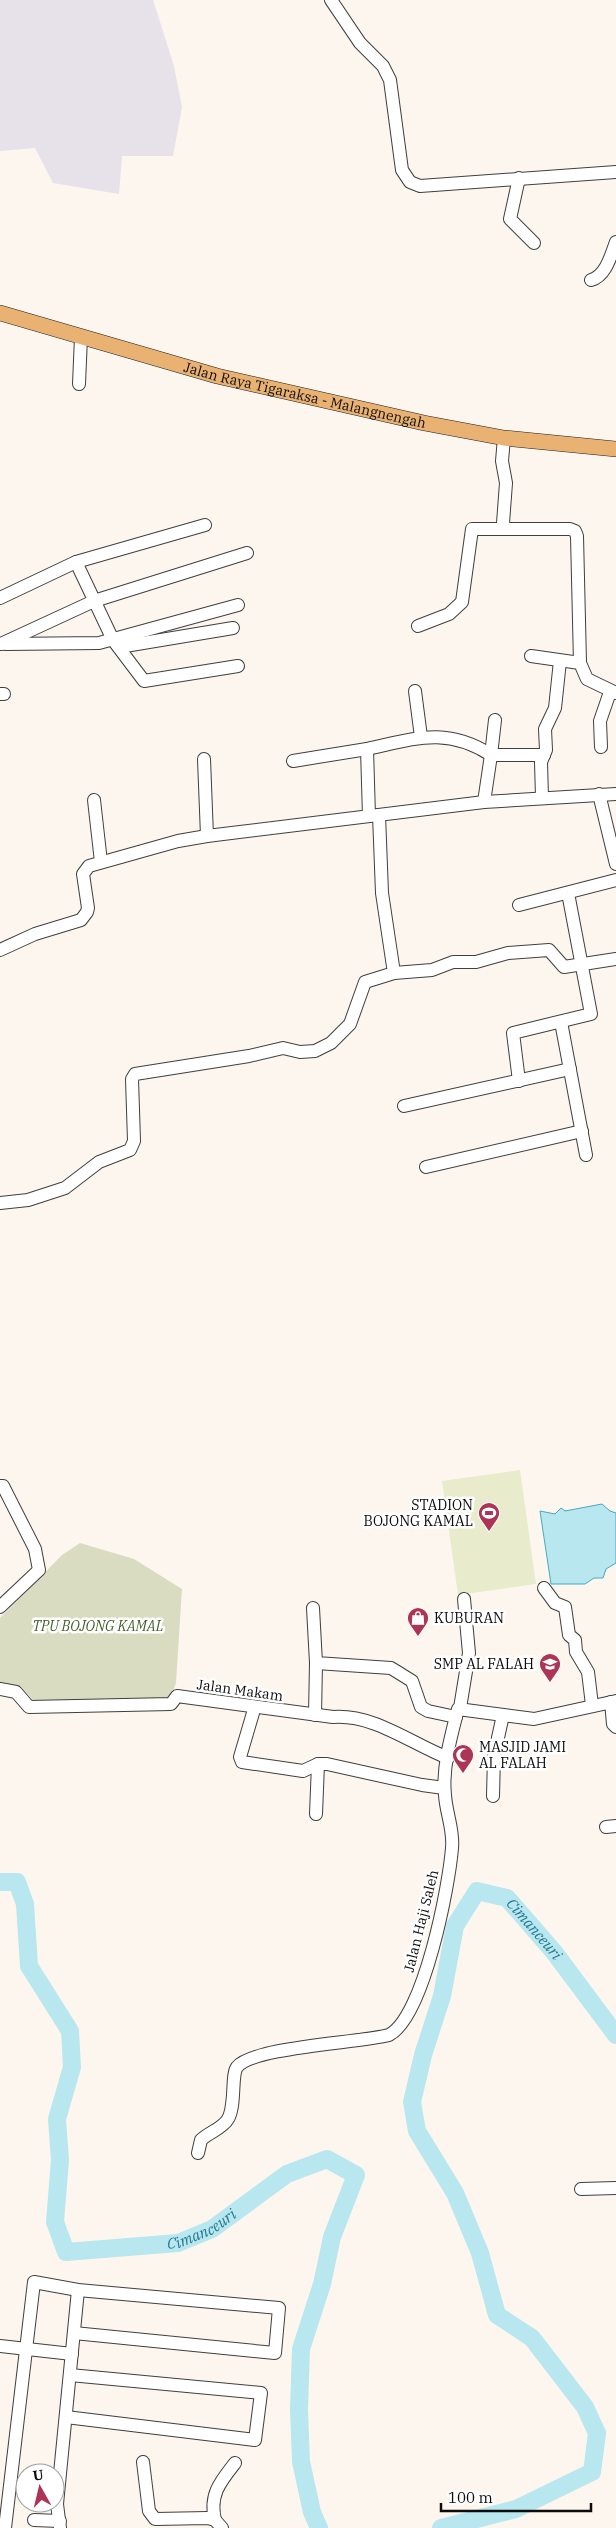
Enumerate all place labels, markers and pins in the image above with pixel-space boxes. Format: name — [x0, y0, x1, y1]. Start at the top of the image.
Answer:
place label: STADION BOJONG KAMAL — [364, 1496, 473, 1530]
sports icon: STADION BOJONG KAMAL — [477, 1501, 501, 1532]
shop icon: KUBURAN — [406, 1606, 430, 1637]
place label: KUBURAN — [434, 1609, 504, 1627]
school or university icon: SMP AL FALAH — [538, 1652, 562, 1683]
place label: SMP AL FALAH — [434, 1655, 534, 1673]
place label: MASJID JAMI AL FALAH — [479, 1738, 566, 1772]
mosque icon: MASJID JAMI AL FALAH — [451, 1743, 475, 1774]

